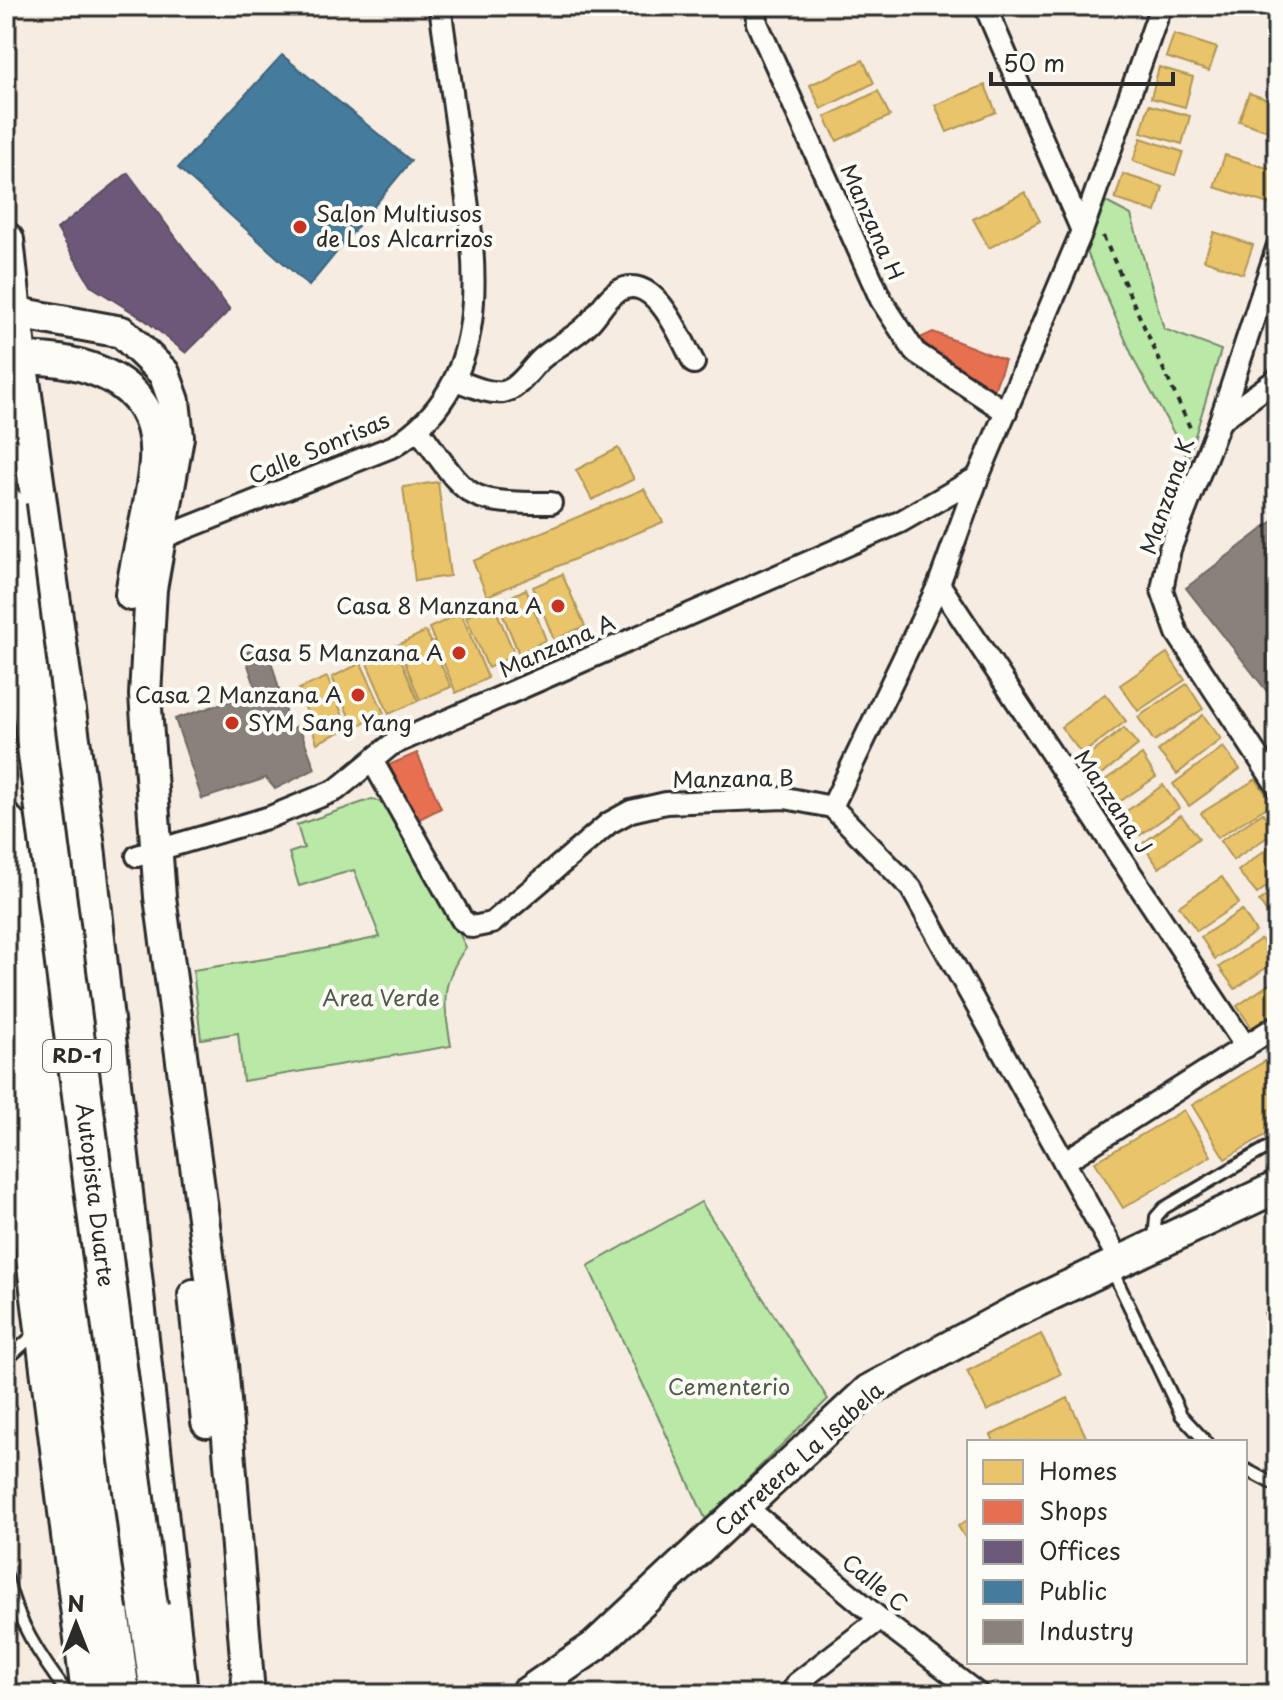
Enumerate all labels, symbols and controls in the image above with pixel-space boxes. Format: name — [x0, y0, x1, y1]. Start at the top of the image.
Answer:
scale bar — [991, 36, 1173, 86]
text: 50 m — [1003, 44, 1065, 80]
street label: Manzana H — [833, 158, 914, 285]
place label: Salon Multiusos de Los Alcarrizos — [316, 196, 493, 254]
marker: Salon Multiusos de Los Alcarrizos — [291, 218, 309, 236]
street label: Calle Sonrisas — [243, 402, 394, 491]
street label: Manzana K — [1130, 432, 1201, 559]
place label: Casa 8 Manzana A — [336, 588, 542, 621]
marker: Casa 8 Manzana A — [549, 597, 567, 615]
street label: Manzana A — [493, 604, 620, 685]
place label: Casa 5 Manzana A — [239, 635, 443, 668]
marker: Casa 5 Manzana A — [450, 644, 468, 662]
place label: Casa 2 Manzana A — [135, 677, 342, 710]
marker: Casa 2 Manzana A — [349, 686, 367, 704]
place label: SYM Sang Yang — [248, 705, 412, 738]
marker: SYM Sang Yang — [223, 714, 241, 732]
street label: Manzana J — [1067, 742, 1161, 860]
street label: Manzana B — [672, 760, 794, 795]
park label: Area Verde — [322, 980, 440, 1013]
road number: RD-1 — [43, 1040, 111, 1072]
street label: Autopista Duarte — [69, 1101, 124, 1288]
park label: Cementerio — [668, 1369, 790, 1402]
street label: Carretera La Isabela — [706, 1373, 890, 1543]
legend — [967, 1440, 1247, 1664]
text: Homes — [1039, 1452, 1117, 1488]
text: Shops — [1039, 1492, 1108, 1528]
text: Offices — [1039, 1532, 1120, 1568]
street label: Calle C — [836, 1545, 916, 1619]
text: Public — [1039, 1572, 1107, 1608]
north arrow — [36, 1584, 116, 1664]
text: N — [67, 1586, 85, 1619]
text: Industry — [1039, 1612, 1134, 1648]

